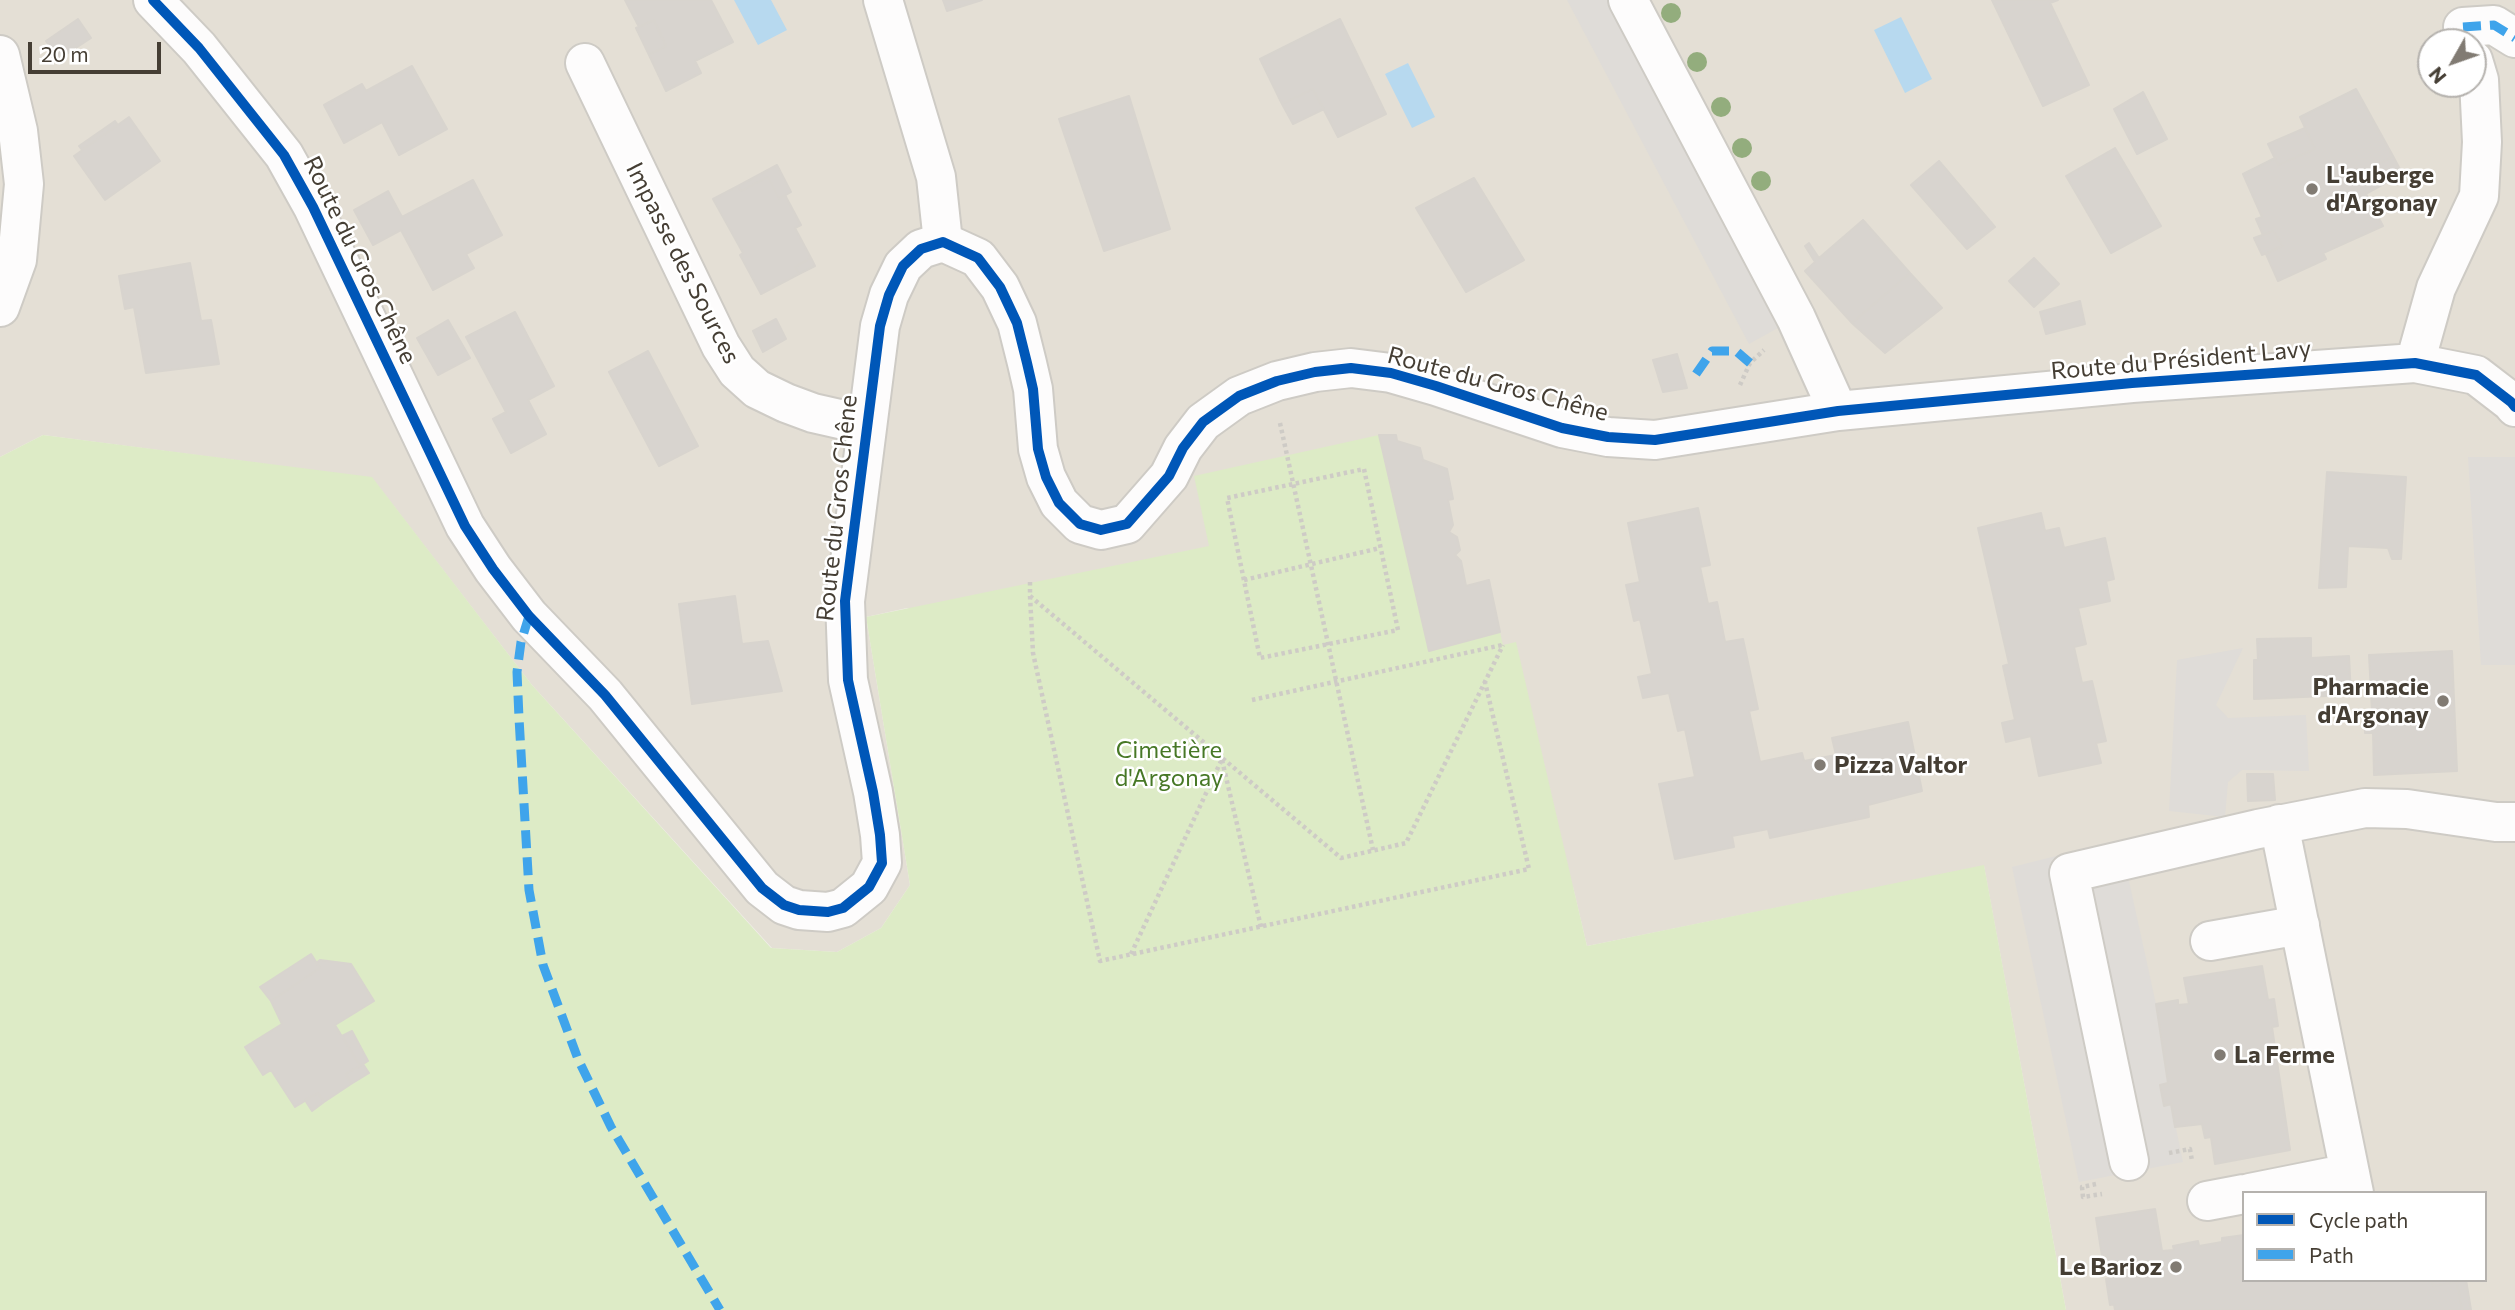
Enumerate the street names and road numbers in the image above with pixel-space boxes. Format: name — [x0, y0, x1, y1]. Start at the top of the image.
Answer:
street label: Route du Gros Chêne — [297, 151, 423, 369]
street label: Impasse des Sources — [620, 158, 746, 368]
street label: Route du Président Lavy — [2050, 334, 2312, 386]
street label: Route du Gros Chêne — [1384, 341, 1612, 427]
street label: Route du Gros Chêne — [811, 393, 863, 623]

